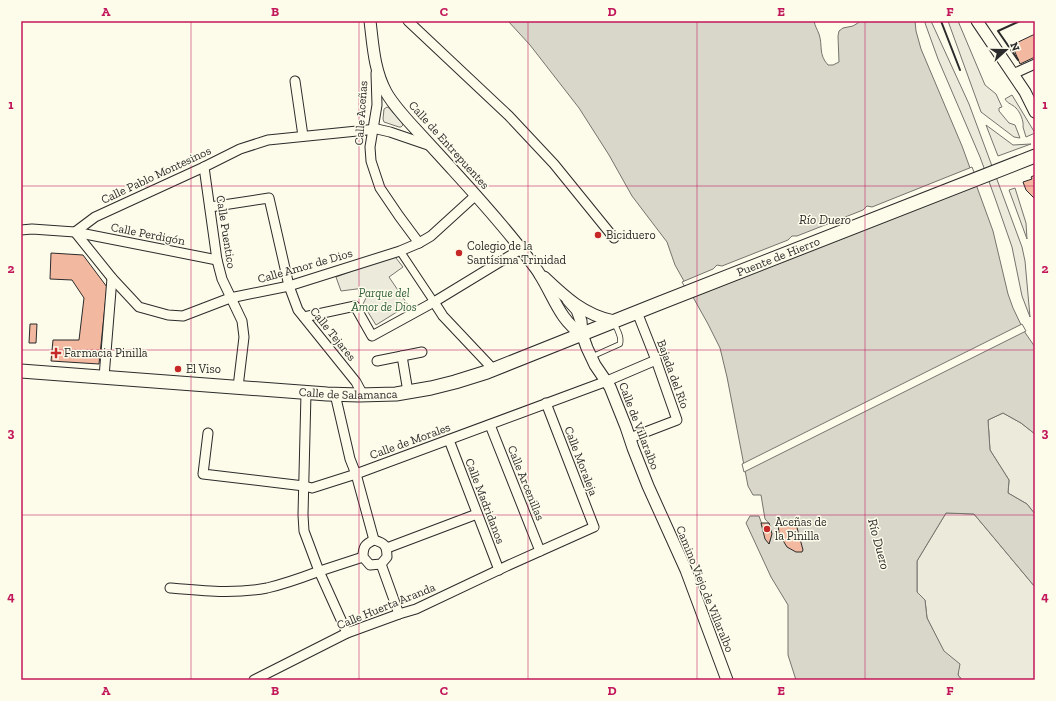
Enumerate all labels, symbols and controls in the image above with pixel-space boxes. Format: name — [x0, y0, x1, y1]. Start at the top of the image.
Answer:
text: A — [102, 4, 111, 19]
text: B — [271, 4, 279, 19]
text: C — [440, 4, 448, 19]
text: D — [607, 4, 617, 19]
text: E — [777, 4, 785, 19]
text: F — [946, 4, 954, 19]
north arrow — [986, 30, 1026, 70]
text: N — [1007, 40, 1023, 53]
street label: Calle Aceñas — [352, 80, 370, 146]
text: 1 — [8, 97, 14, 112]
text: 1 — [1042, 97, 1048, 112]
street label: Calle de Entrepuentes — [406, 98, 492, 192]
street label: Calle Pablo Montesinos — [99, 143, 213, 207]
street label: Calle Puentico — [213, 194, 239, 270]
water label: Río Duero — [799, 212, 851, 227]
street label: Calle Perdigón — [110, 220, 186, 248]
place label: Biciduero — [606, 228, 656, 242]
marker: Biciduero — [593, 230, 603, 240]
street label: Puente de Hierro — [735, 234, 822, 279]
place label: Colegio de la Santísima Trinidad — [467, 239, 566, 267]
street label: Calle Amor de Dios — [256, 246, 354, 286]
marker: Colegio de la Santísima Trinidad — [454, 248, 464, 258]
text: 2 — [8, 261, 15, 276]
text: 2 — [1042, 261, 1049, 276]
park label: Parque del Amor de Dios — [350, 286, 417, 314]
street label: Calle Tejares — [306, 304, 359, 364]
street label: Bajada del Río — [653, 338, 692, 411]
place label: Farmacia Pinilla — [64, 346, 148, 360]
marker: Farmacia Pinilla — [51, 348, 61, 358]
place label: El Viso — [186, 362, 221, 376]
marker: El Viso — [173, 364, 183, 374]
street label: Calle de Villaralbo — [616, 380, 662, 472]
street label: Calle de Salamanca — [298, 385, 398, 402]
street label: Calle de Morales — [368, 420, 452, 462]
street label: Calle Moraleja — [560, 424, 601, 498]
text: 3 — [8, 425, 15, 440]
text: 3 — [1042, 425, 1049, 440]
street label: Calle Arcenillas — [505, 443, 547, 523]
street label: Calle Madridanos — [462, 456, 508, 546]
place label: Aceñas de la Pinilla — [775, 515, 827, 543]
water label: Río Duero — [865, 517, 893, 571]
street label: Camino Viejo de Villaralbo — [672, 524, 737, 655]
marker: Aceñas de la Pinilla — [762, 524, 772, 534]
street label: Calle Huerta Aranda — [335, 580, 437, 632]
text: 4 — [7, 589, 15, 604]
text: 4 — [1041, 589, 1049, 604]
text: A — [102, 683, 111, 698]
text: B — [271, 683, 279, 698]
text: C — [440, 683, 448, 698]
text: D — [607, 683, 617, 698]
text: E — [777, 683, 785, 698]
text: F — [946, 683, 954, 698]

